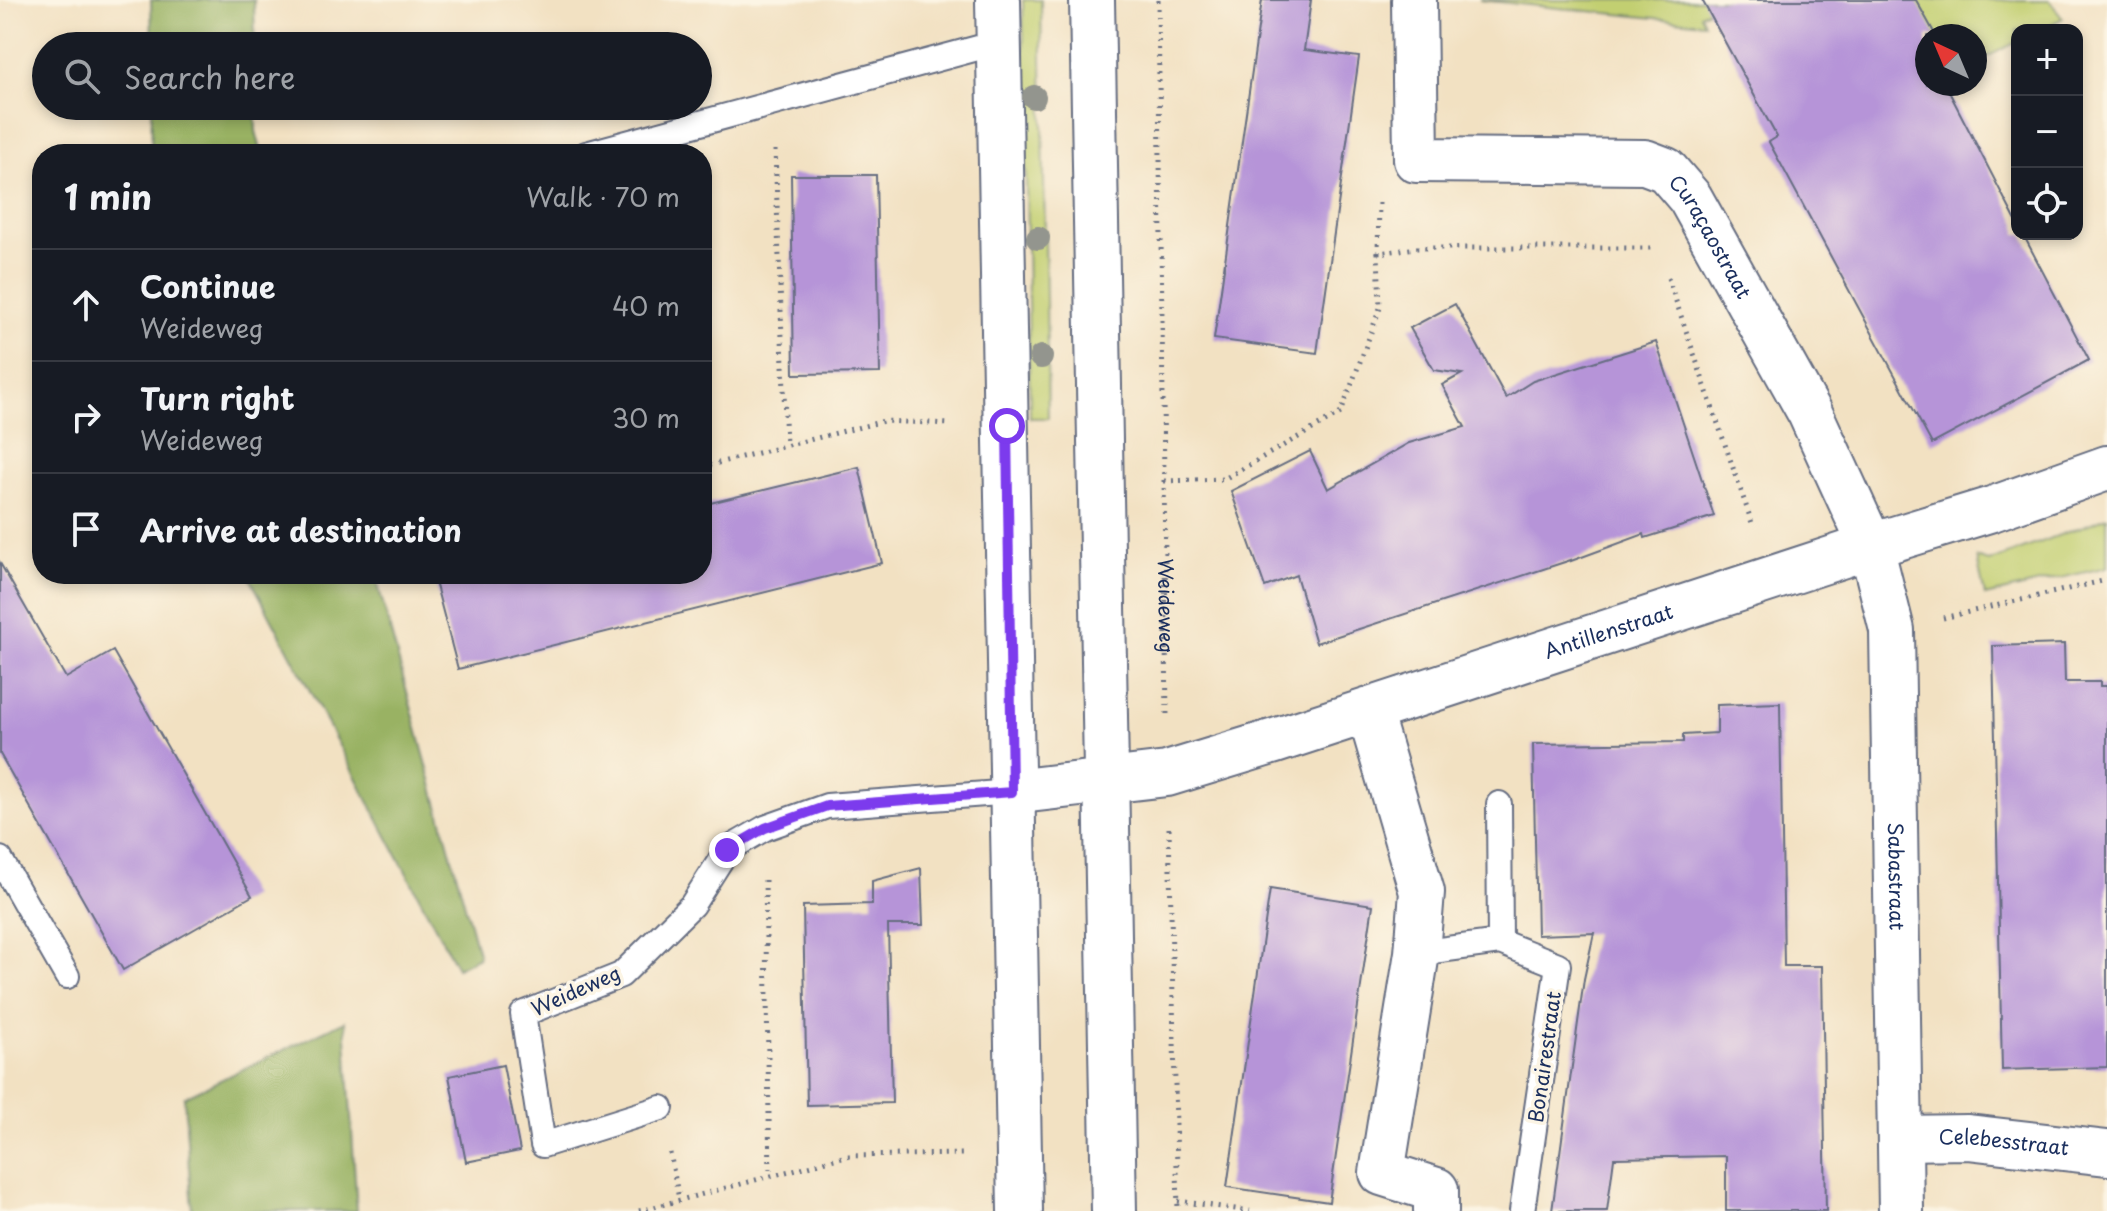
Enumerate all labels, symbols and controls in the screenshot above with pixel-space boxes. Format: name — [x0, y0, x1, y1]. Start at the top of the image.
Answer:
north arrow — [1915, 24, 1987, 96]
map controls — [2011, 24, 2083, 240]
button: + — [2011, 24, 2083, 96]
search box — [32, 32, 712, 120]
icon: search — [60, 54, 104, 98]
text: Search here — [124, 54, 296, 99]
button: − — [2011, 96, 2083, 168]
street label: Curaçaostraat — [1662, 167, 1759, 304]
button: locate — [2011, 168, 2083, 240]
text: 1 min — [64, 170, 152, 222]
text: Walk · 70 m — [526, 177, 680, 216]
text: Continue — [140, 263, 275, 308]
icon: ahead — [64, 283, 108, 327]
text: 40 m — [612, 286, 680, 325]
text: Weideweg — [140, 308, 264, 347]
text: Turn right — [140, 375, 295, 420]
icon: right — [64, 395, 108, 439]
text: 30 m — [612, 398, 680, 437]
route start — [989, 408, 1025, 444]
text: Weideweg — [140, 420, 264, 459]
icon: arrive — [64, 507, 108, 551]
text: Arrive at destination — [140, 507, 462, 552]
street label: Weideweg — [1151, 558, 1182, 654]
street label: Antillenstraat — [1540, 596, 1677, 666]
street label: Sabastraat — [1881, 822, 1913, 931]
route end — [709, 832, 745, 868]
street label: Weideweg — [526, 957, 625, 1023]
street label: Bonairestraat — [1520, 989, 1568, 1124]
street label: Celebesstraat — [1938, 1121, 2070, 1162]

